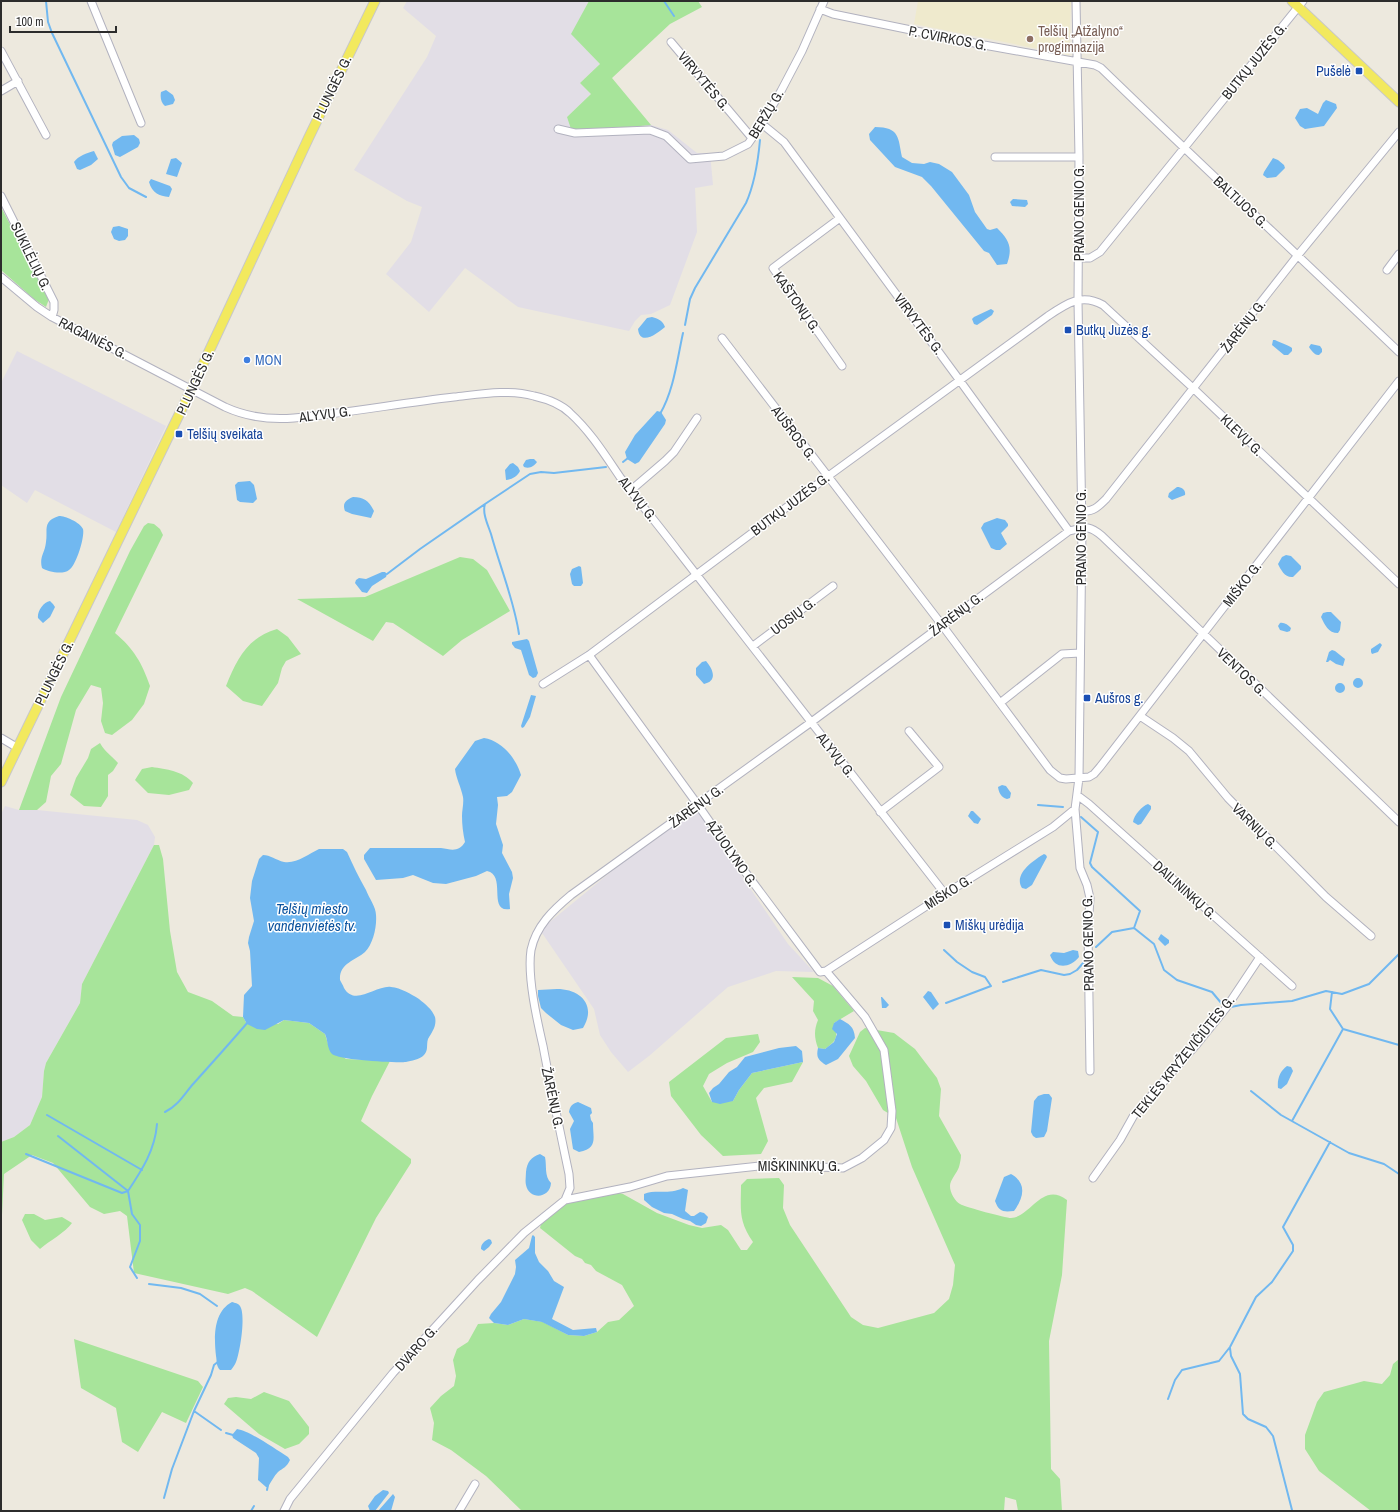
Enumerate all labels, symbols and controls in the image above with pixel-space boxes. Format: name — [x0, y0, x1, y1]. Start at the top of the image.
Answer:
scale bar — [10, 8, 116, 34]
text: 100 m — [16, 14, 43, 30]
street label: BUTKŲ JUZĖS G. — [1217, 19, 1291, 103]
street label: P. CVIRKOS G. — [907, 22, 989, 54]
place label: Telšių „Atžalyno“ progimnazija — [1038, 22, 1123, 56]
marker: Telšių „Atžalyno“ progimnazija — [1025, 34, 1035, 44]
street label: VIRVYTĖS G. — [674, 48, 734, 114]
street label: PLUNGĖS G. — [309, 53, 355, 123]
place label: Pušelė — [1316, 62, 1351, 80]
marker: Pušelė — [1354, 66, 1364, 76]
street label: BERŽŲ G. — [744, 86, 788, 142]
street label: PRANO GENIO G. — [1070, 165, 1088, 261]
street label: BALTIJOS G. — [1210, 172, 1272, 232]
street label: SUKILĖLIŲ G. — [7, 219, 55, 293]
street label: KAŠTONŲ G. — [769, 268, 825, 336]
street label: VIRVYTĖS G. — [890, 290, 948, 358]
street label: ŽARĖNŲ G. — [1217, 296, 1269, 356]
street label: RAGAINĖS G. — [56, 313, 130, 363]
place label: Butkų Juzės g. — [1076, 321, 1151, 339]
marker: Butkų Juzės g. — [1063, 325, 1073, 335]
street label: PLUNGĖS G. — [172, 346, 218, 418]
place label: MON — [255, 351, 282, 369]
marker: MON — [242, 355, 252, 365]
street label: AUŠROS G. — [767, 401, 820, 464]
street label: ALYVŲ G. — [297, 402, 352, 426]
street label: KLEVŲ G. — [1217, 410, 1267, 460]
place label: Telšių sveikata — [187, 425, 264, 443]
marker: Telšių sveikata — [174, 429, 184, 439]
street label: BUTKŲ JUZĖS G. — [747, 469, 833, 539]
street label: ALYVŲ G. — [614, 472, 661, 525]
street label: PRANO GENIO G. — [1072, 489, 1090, 585]
street label: MIŠKO G. — [1219, 558, 1265, 610]
street label: ŽARĖNŲ G. — [926, 588, 986, 640]
street label: UOSIŲ G. — [767, 593, 819, 639]
street label: PLUNGĖS G. — [31, 638, 77, 708]
street label: VENTOS G. — [1213, 644, 1271, 700]
place label: Aušros g. — [1094, 689, 1144, 707]
marker: Aušros g. — [1082, 693, 1092, 703]
street label: ALYVŲ G. — [812, 728, 859, 781]
street label: ŽARĖNŲ G. — [665, 780, 727, 832]
street label: VARNIŲ G. — [1228, 799, 1282, 853]
street label: ĄŽUOLYNO G. — [702, 815, 762, 890]
street label: DAILININKŲ G. — [1149, 857, 1221, 923]
street label: MIŠKO G. — [921, 871, 975, 913]
street label: PRANO GENIO G. — [1078, 895, 1098, 991]
water label: Telšių miesto vandenvietės tv. — [268, 898, 356, 936]
place label: Miškų urėdija — [955, 916, 1025, 934]
marker: Miškų urėdija — [942, 920, 952, 930]
street label: TEKLĖS KRYŽEVIČIŪTĖS G. — [1128, 992, 1238, 1122]
street label: ŽARĖNŲ G. — [538, 1066, 568, 1130]
street label: MIŠKININKŲ G. — [758, 1157, 840, 1175]
street label: DVARO G. — [391, 1321, 441, 1375]

